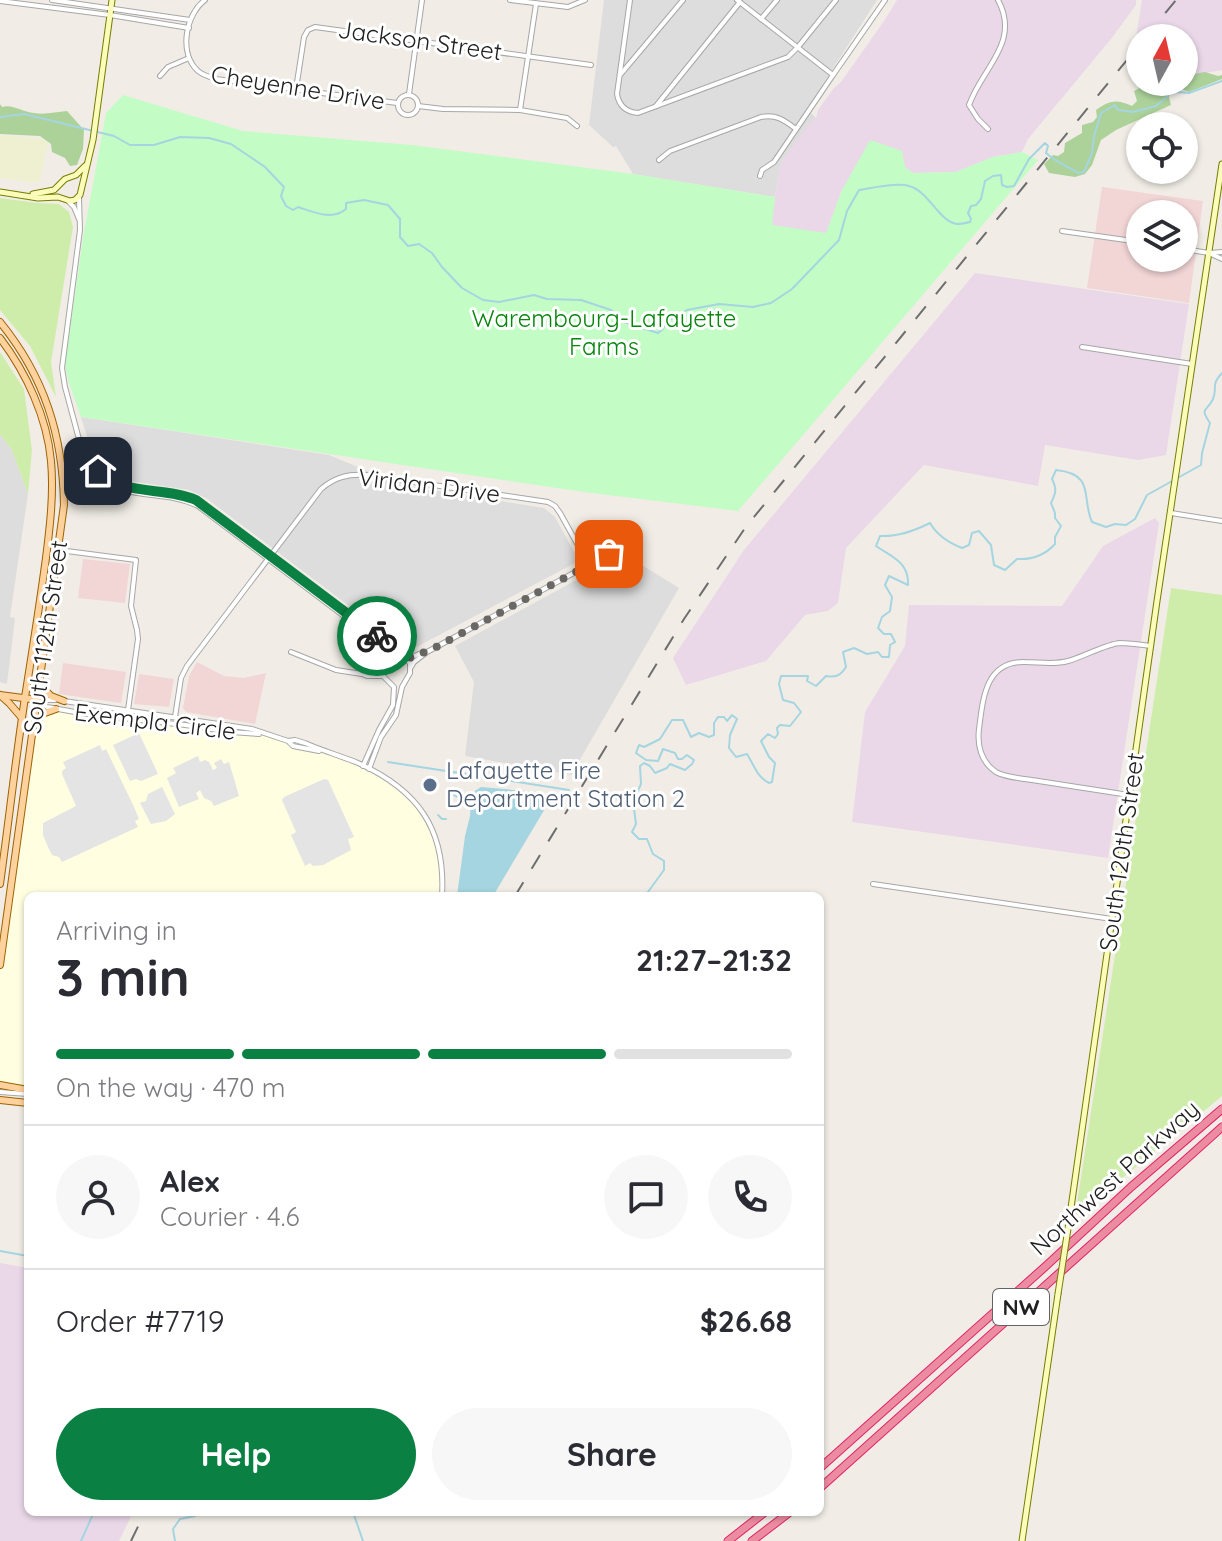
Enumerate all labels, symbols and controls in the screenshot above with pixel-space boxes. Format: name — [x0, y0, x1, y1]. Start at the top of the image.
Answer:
street label: Jackson Street — [336, 14, 504, 66]
north arrow — [1126, 24, 1198, 96]
map controls — [1126, 24, 1198, 272]
street label: Cheyenne Drive — [209, 58, 387, 116]
button: locate — [1126, 112, 1198, 184]
button: layers — [1126, 200, 1198, 272]
park label: Warembourg-Lafayette Farms — [472, 303, 736, 361]
pin — [64, 437, 132, 505]
icon: home — [76, 449, 120, 493]
street label: Viridan Drive — [356, 461, 502, 509]
pin — [575, 520, 643, 588]
icon: bag — [587, 532, 631, 576]
street label: South 112th Street — [17, 538, 73, 735]
courier — [337, 596, 417, 676]
icon: bike — [355, 614, 399, 658]
street label: Exempla Circle — [73, 696, 238, 746]
street label: South 120th Street — [1092, 751, 1150, 953]
place label: Lafayette Fire Department Station 2 — [446, 755, 685, 813]
marker: Lafayette Fire Department Station 2 — [421, 776, 439, 794]
text: Arriving in — [56, 914, 177, 947]
text: 21:27–21:32 — [636, 941, 792, 979]
text: 3 min — [56, 944, 190, 1009]
text: On the way · 470 m — [56, 1071, 285, 1104]
street label: Northwest Parkway — [1023, 1093, 1205, 1261]
button: person — [56, 1155, 140, 1239]
button: chat — [604, 1155, 688, 1239]
button: phone — [708, 1155, 792, 1239]
text: Alex — [160, 1162, 219, 1200]
text: Courier · 4.6 — [160, 1200, 299, 1233]
road number: NW — [993, 1289, 1049, 1325]
text: Order #7719 — [56, 1302, 224, 1340]
text: $26.68 — [700, 1302, 792, 1340]
button: Help — [56, 1408, 416, 1500]
button: Share — [432, 1408, 792, 1500]

